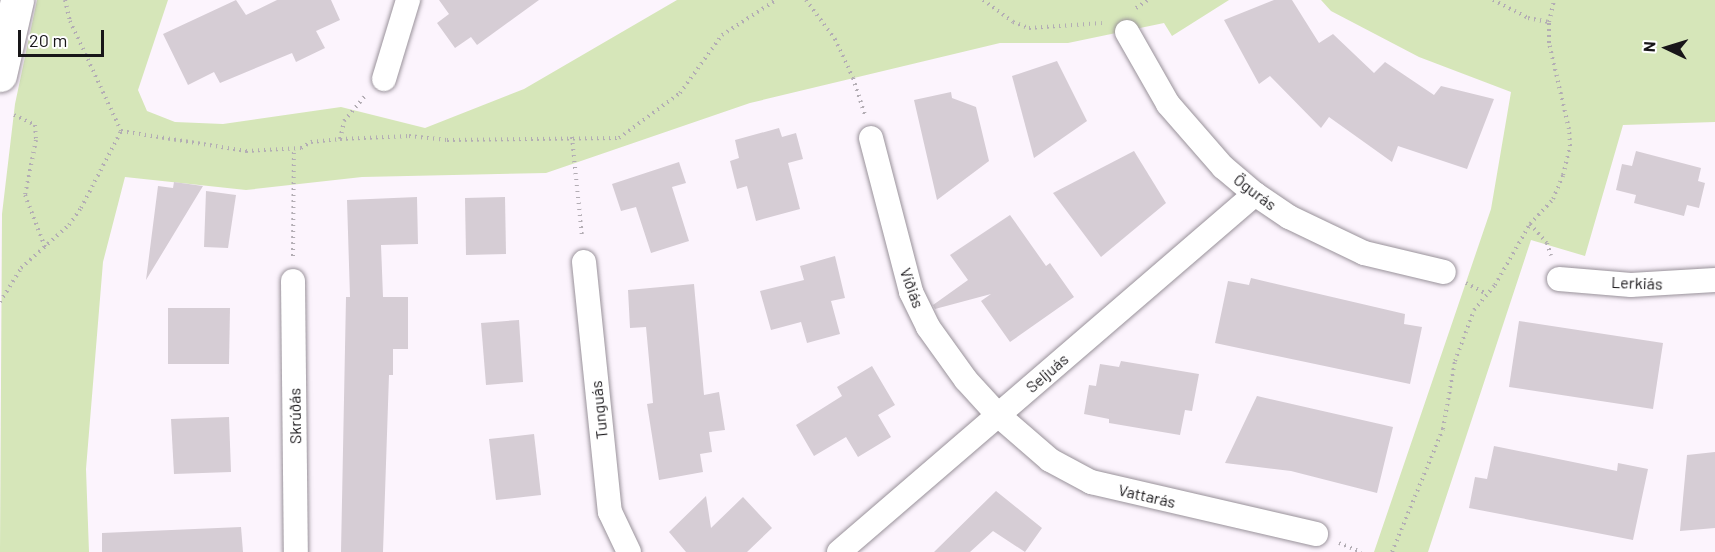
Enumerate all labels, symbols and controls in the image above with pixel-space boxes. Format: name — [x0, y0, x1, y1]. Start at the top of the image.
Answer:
scale bar — [21, 18, 106, 56]
north arrow — [1637, 18, 1697, 78]
text: 20 m — [29, 29, 67, 51]
text: N — [1639, 41, 1658, 53]
street label: Ögurás — [1230, 170, 1280, 214]
street label: Víðiás — [896, 265, 928, 311]
street label: Lerkiás — [1611, 273, 1663, 293]
street label: Seljuás — [1022, 349, 1072, 397]
street label: Tunguás — [586, 380, 612, 440]
street label: Skrúðás — [285, 388, 305, 444]
street label: Vattarás — [1116, 480, 1178, 512]

